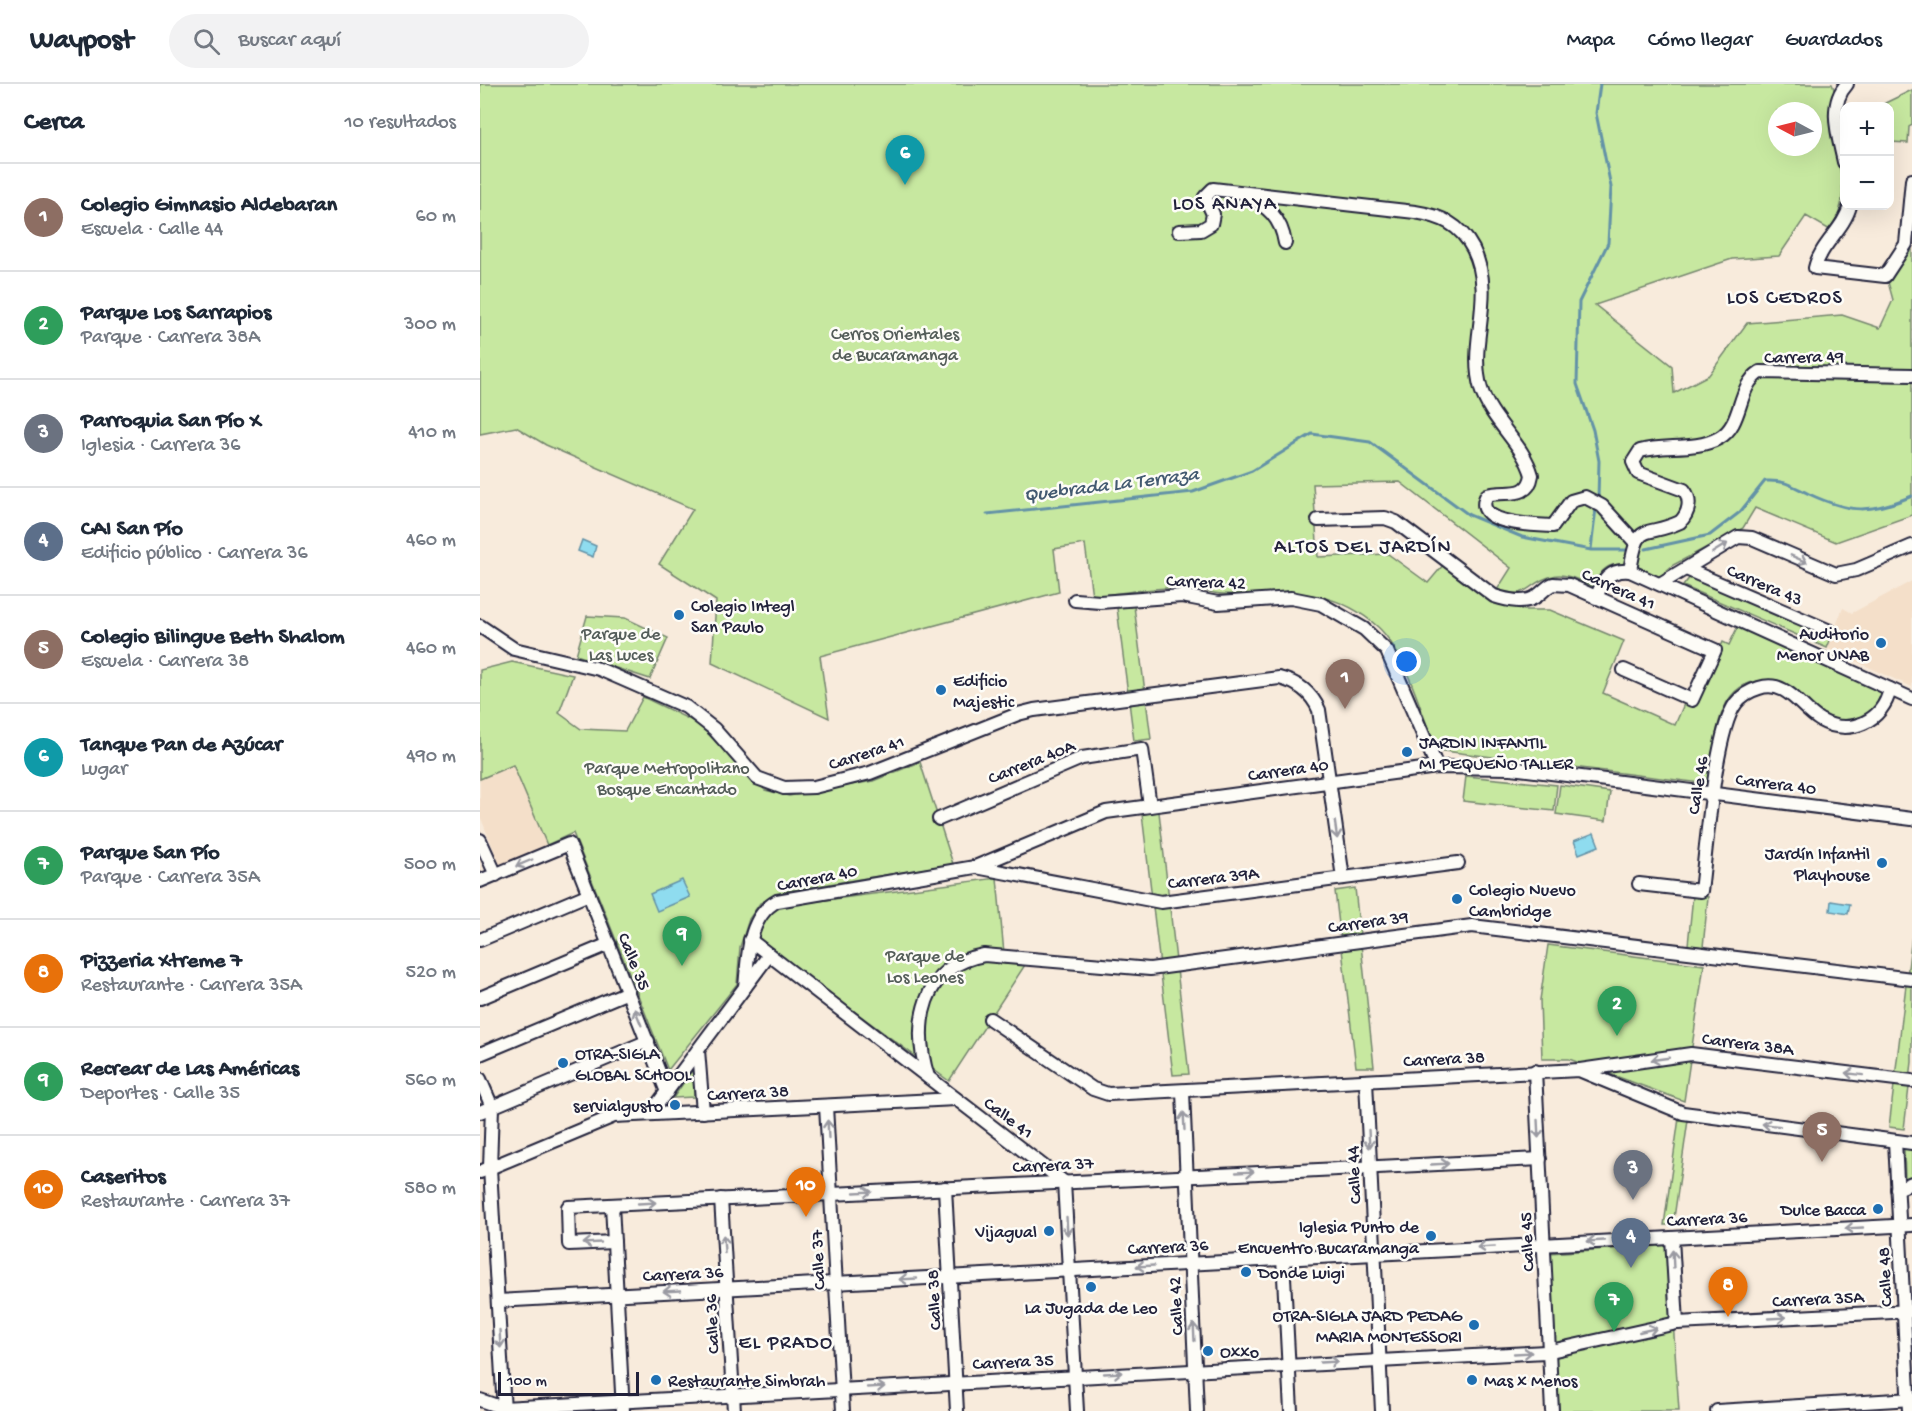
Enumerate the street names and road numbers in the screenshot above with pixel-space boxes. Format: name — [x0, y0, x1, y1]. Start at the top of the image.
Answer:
street label: Carrera 49 — [1764, 347, 1844, 370]
street label: Carrera 43 — [1723, 561, 1805, 612]
street label: Carrera 41 — [1578, 565, 1658, 616]
street label: Carrera 42 — [1166, 572, 1246, 595]
street label: Carrera 41 — [826, 732, 907, 776]
street label: Carrera 40A — [985, 736, 1080, 790]
street label: Calle 46 — [1684, 754, 1715, 816]
street label: Carrera 40 — [1247, 755, 1330, 788]
street label: Carrera 40 — [1734, 770, 1817, 801]
street label: Carrera 40 — [776, 861, 859, 898]
street label: Carrera 39A — [1167, 863, 1261, 895]
street label: Carrera 39 — [1327, 907, 1410, 939]
street label: Calle 35 — [612, 930, 654, 994]
street label: Carrera 38A — [1701, 1029, 1796, 1062]
street label: Carrera 38 — [1403, 1048, 1486, 1073]
street label: Carrera 38 — [707, 1082, 790, 1107]
street label: Calle 41 — [978, 1093, 1037, 1145]
street label: Calle 44 — [1343, 1145, 1368, 1205]
street label: Carrera 37 — [1012, 1154, 1095, 1179]
street label: Carrera 36 — [1666, 1208, 1749, 1233]
street label: Calle 45 — [1516, 1212, 1541, 1272]
street label: Calle 37 — [807, 1229, 832, 1290]
street label: Carrera 36 — [1127, 1236, 1210, 1261]
street label: Calle 48 — [1874, 1246, 1899, 1307]
street label: Carrera 36 — [642, 1263, 725, 1288]
street label: Calle 38 — [923, 1269, 948, 1331]
street label: Calle 42 — [1165, 1276, 1190, 1336]
street label: Carrera 35A — [1772, 1288, 1866, 1313]
street label: Calle 36 — [701, 1293, 726, 1354]
street label: Carrera 35 — [972, 1351, 1054, 1376]

